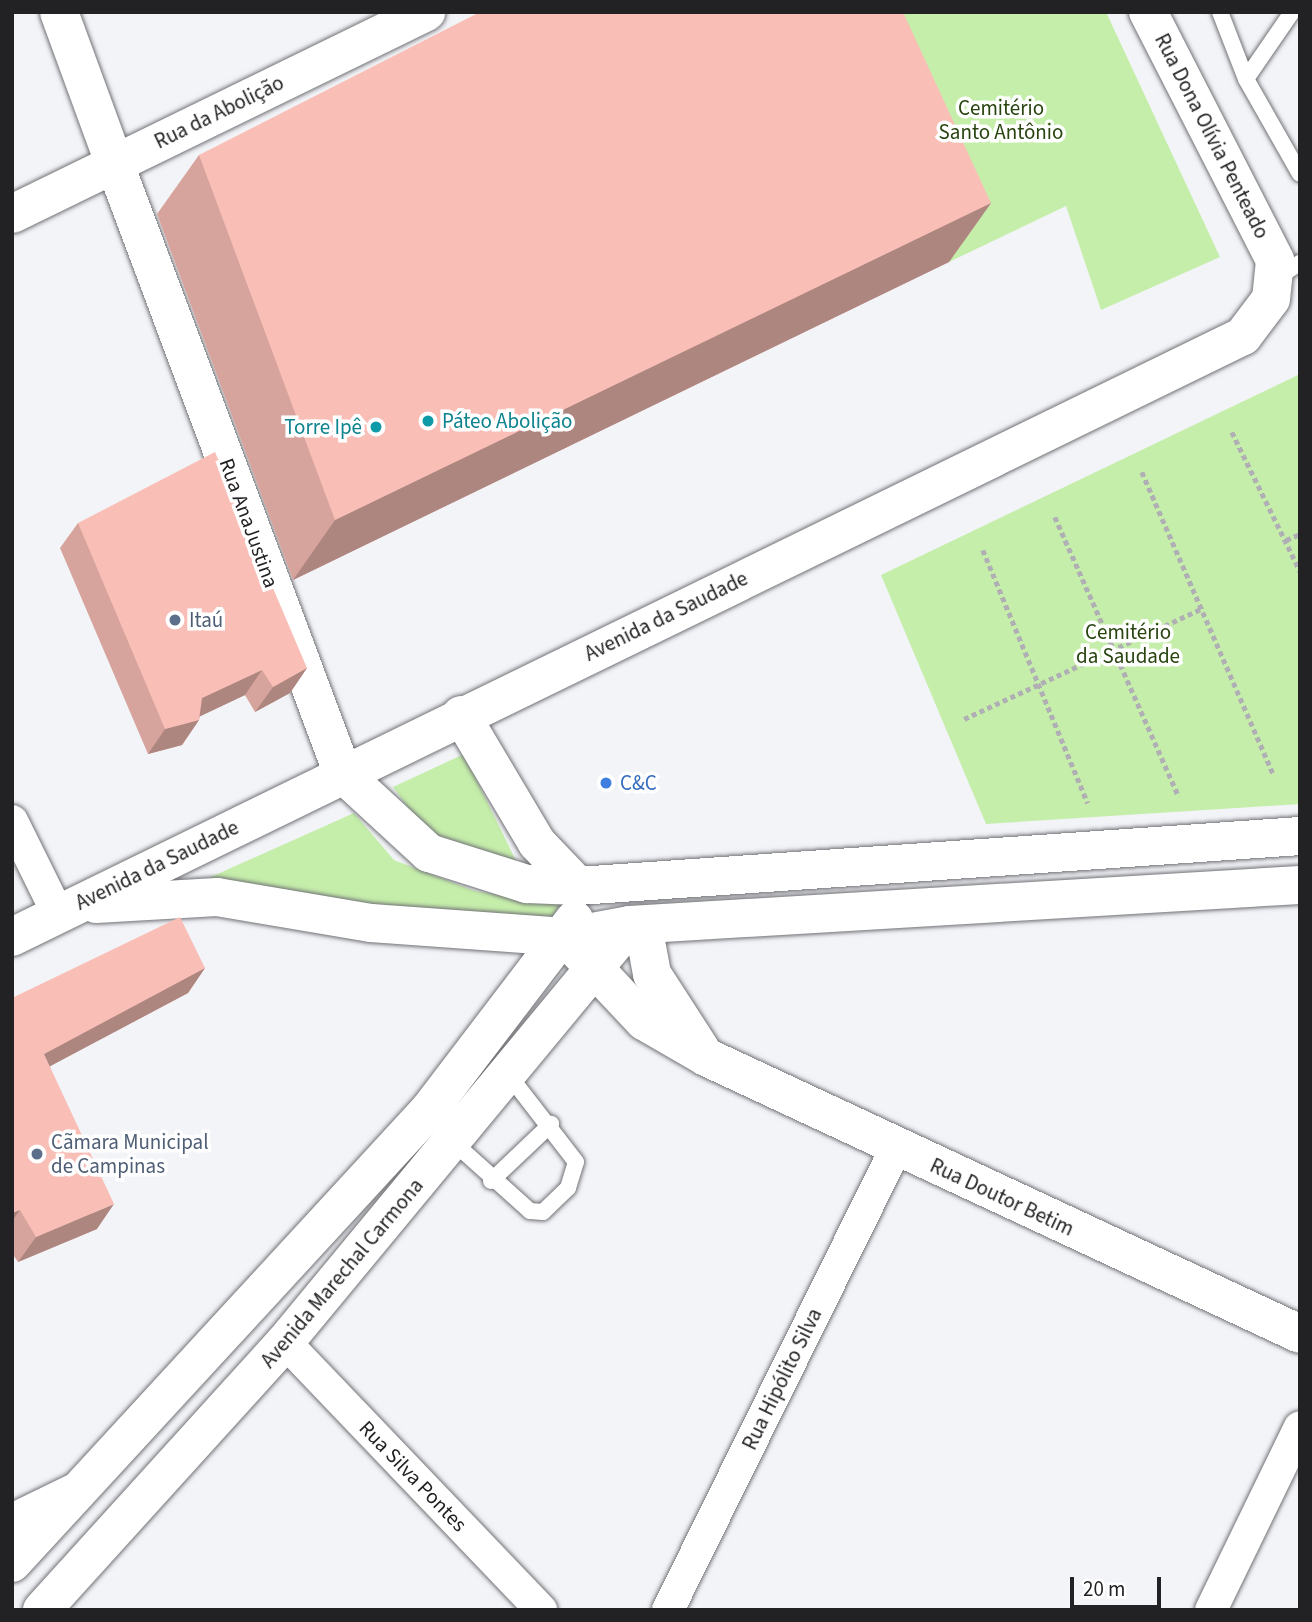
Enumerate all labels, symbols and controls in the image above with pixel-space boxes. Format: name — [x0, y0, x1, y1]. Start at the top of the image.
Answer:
street label: Rua Dona Olívia Penteado — [1149, 29, 1275, 243]
street label: Rua da Abolição — [150, 70, 288, 154]
park label: Cemitério Santo Antônio — [939, 95, 1063, 145]
place label: Páteo Abolição — [442, 408, 572, 434]
marker: Páteo Abolição — [420, 413, 436, 429]
place label: Torre Ipê — [284, 414, 362, 440]
marker: Torre Ipê — [368, 419, 384, 435]
street label: Rua AnaJustina — [214, 455, 284, 591]
street label: Avenida da Saudade — [580, 566, 752, 666]
place label: Itaú — [189, 607, 223, 633]
marker: Itaú — [167, 612, 183, 628]
park label: Cemitério da Saudade — [1076, 619, 1180, 669]
place label: C&C — [620, 770, 657, 796]
marker: C&C — [598, 775, 614, 791]
street label: Avenida da Saudade — [71, 815, 243, 915]
place label: Cãmara Municipal de Campinas — [51, 1129, 209, 1179]
marker: Cãmara Municipal de Campinas — [29, 1146, 45, 1162]
street label: Rua Doutor Betim — [926, 1153, 1078, 1241]
street label: Avenida Marechal Carmona — [255, 1173, 429, 1373]
street label: Rua Hipólito Silva — [737, 1304, 827, 1454]
street label: Rua Silva Pontes — [354, 1415, 472, 1537]
scale bar — [1074, 1562, 1165, 1606]
text: 20 m — [1083, 1574, 1125, 1604]

